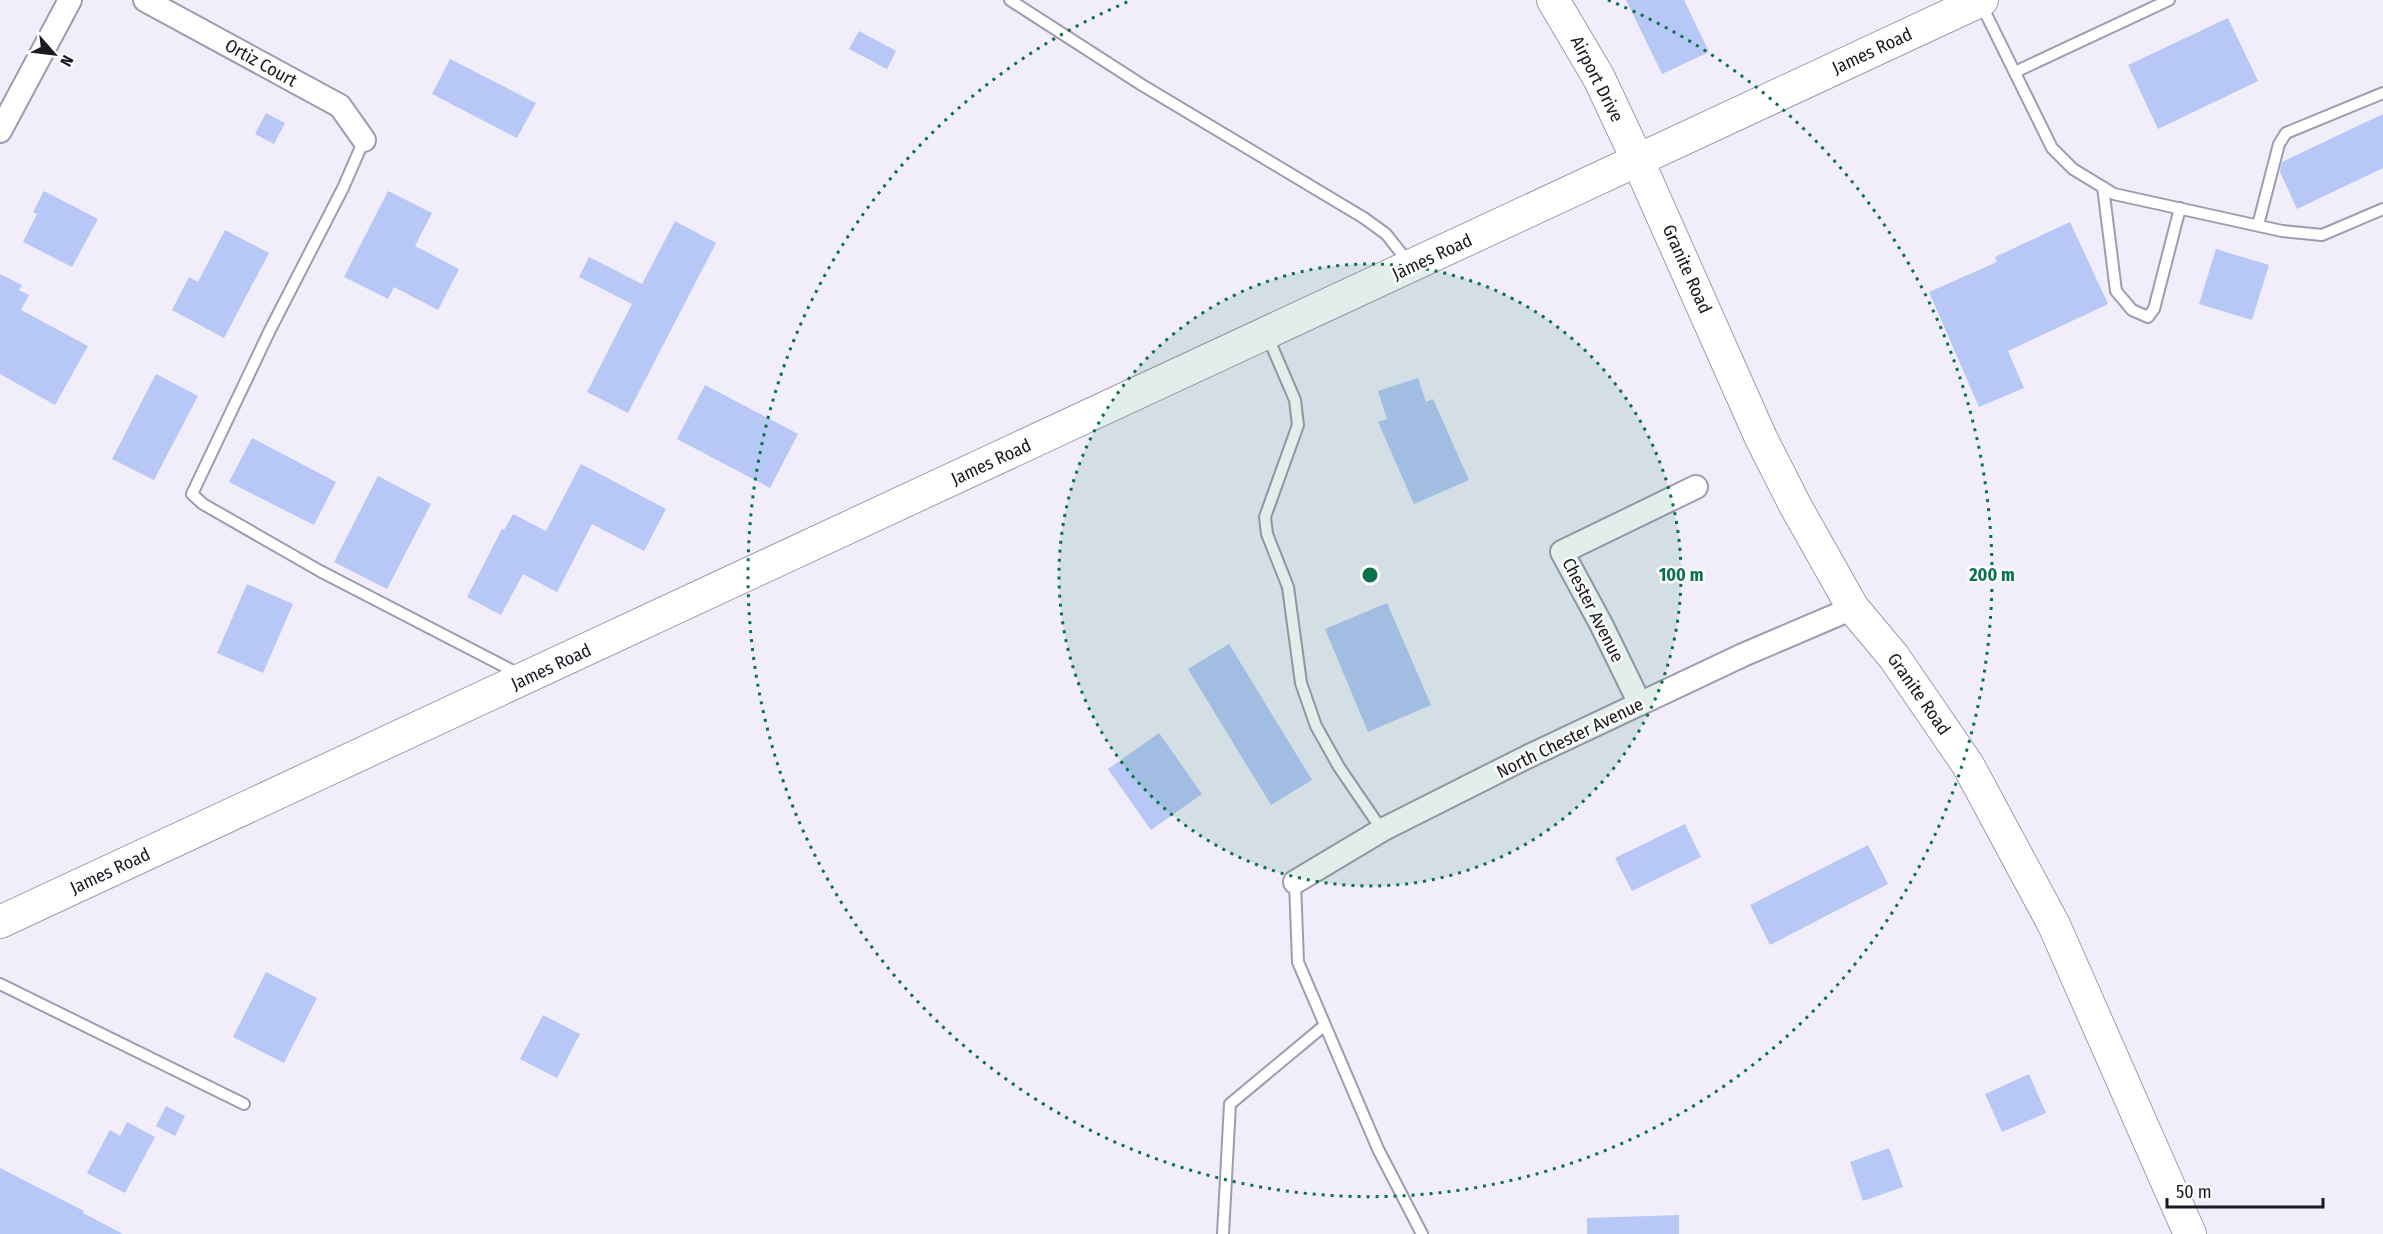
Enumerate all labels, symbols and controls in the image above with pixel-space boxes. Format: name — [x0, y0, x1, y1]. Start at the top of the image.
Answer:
street label: James Road — [1829, 23, 1915, 79]
north arrow — [24, 24, 84, 84]
street label: Airport Drive — [1566, 32, 1628, 126]
street label: Ortiz Court — [221, 34, 301, 92]
text: N — [56, 52, 77, 70]
street label: Granite Road — [1658, 221, 1716, 317]
street label: James Road — [1389, 229, 1475, 285]
street label: James Road — [948, 434, 1034, 490]
street label: Chester Avenue — [1557, 554, 1629, 666]
text: 100 m — [1659, 564, 1703, 586]
text: 200 m — [1968, 564, 2015, 586]
centre of rings — [1360, 565, 1380, 585]
street label: James Road — [508, 639, 594, 695]
street label: Granite Road — [1883, 649, 1955, 739]
street label: North Chester Avenue — [1493, 693, 1647, 783]
street label: James Road — [67, 843, 153, 899]
scale bar — [2167, 1171, 2323, 1209]
text: 50 m — [2176, 1181, 2212, 1203]

